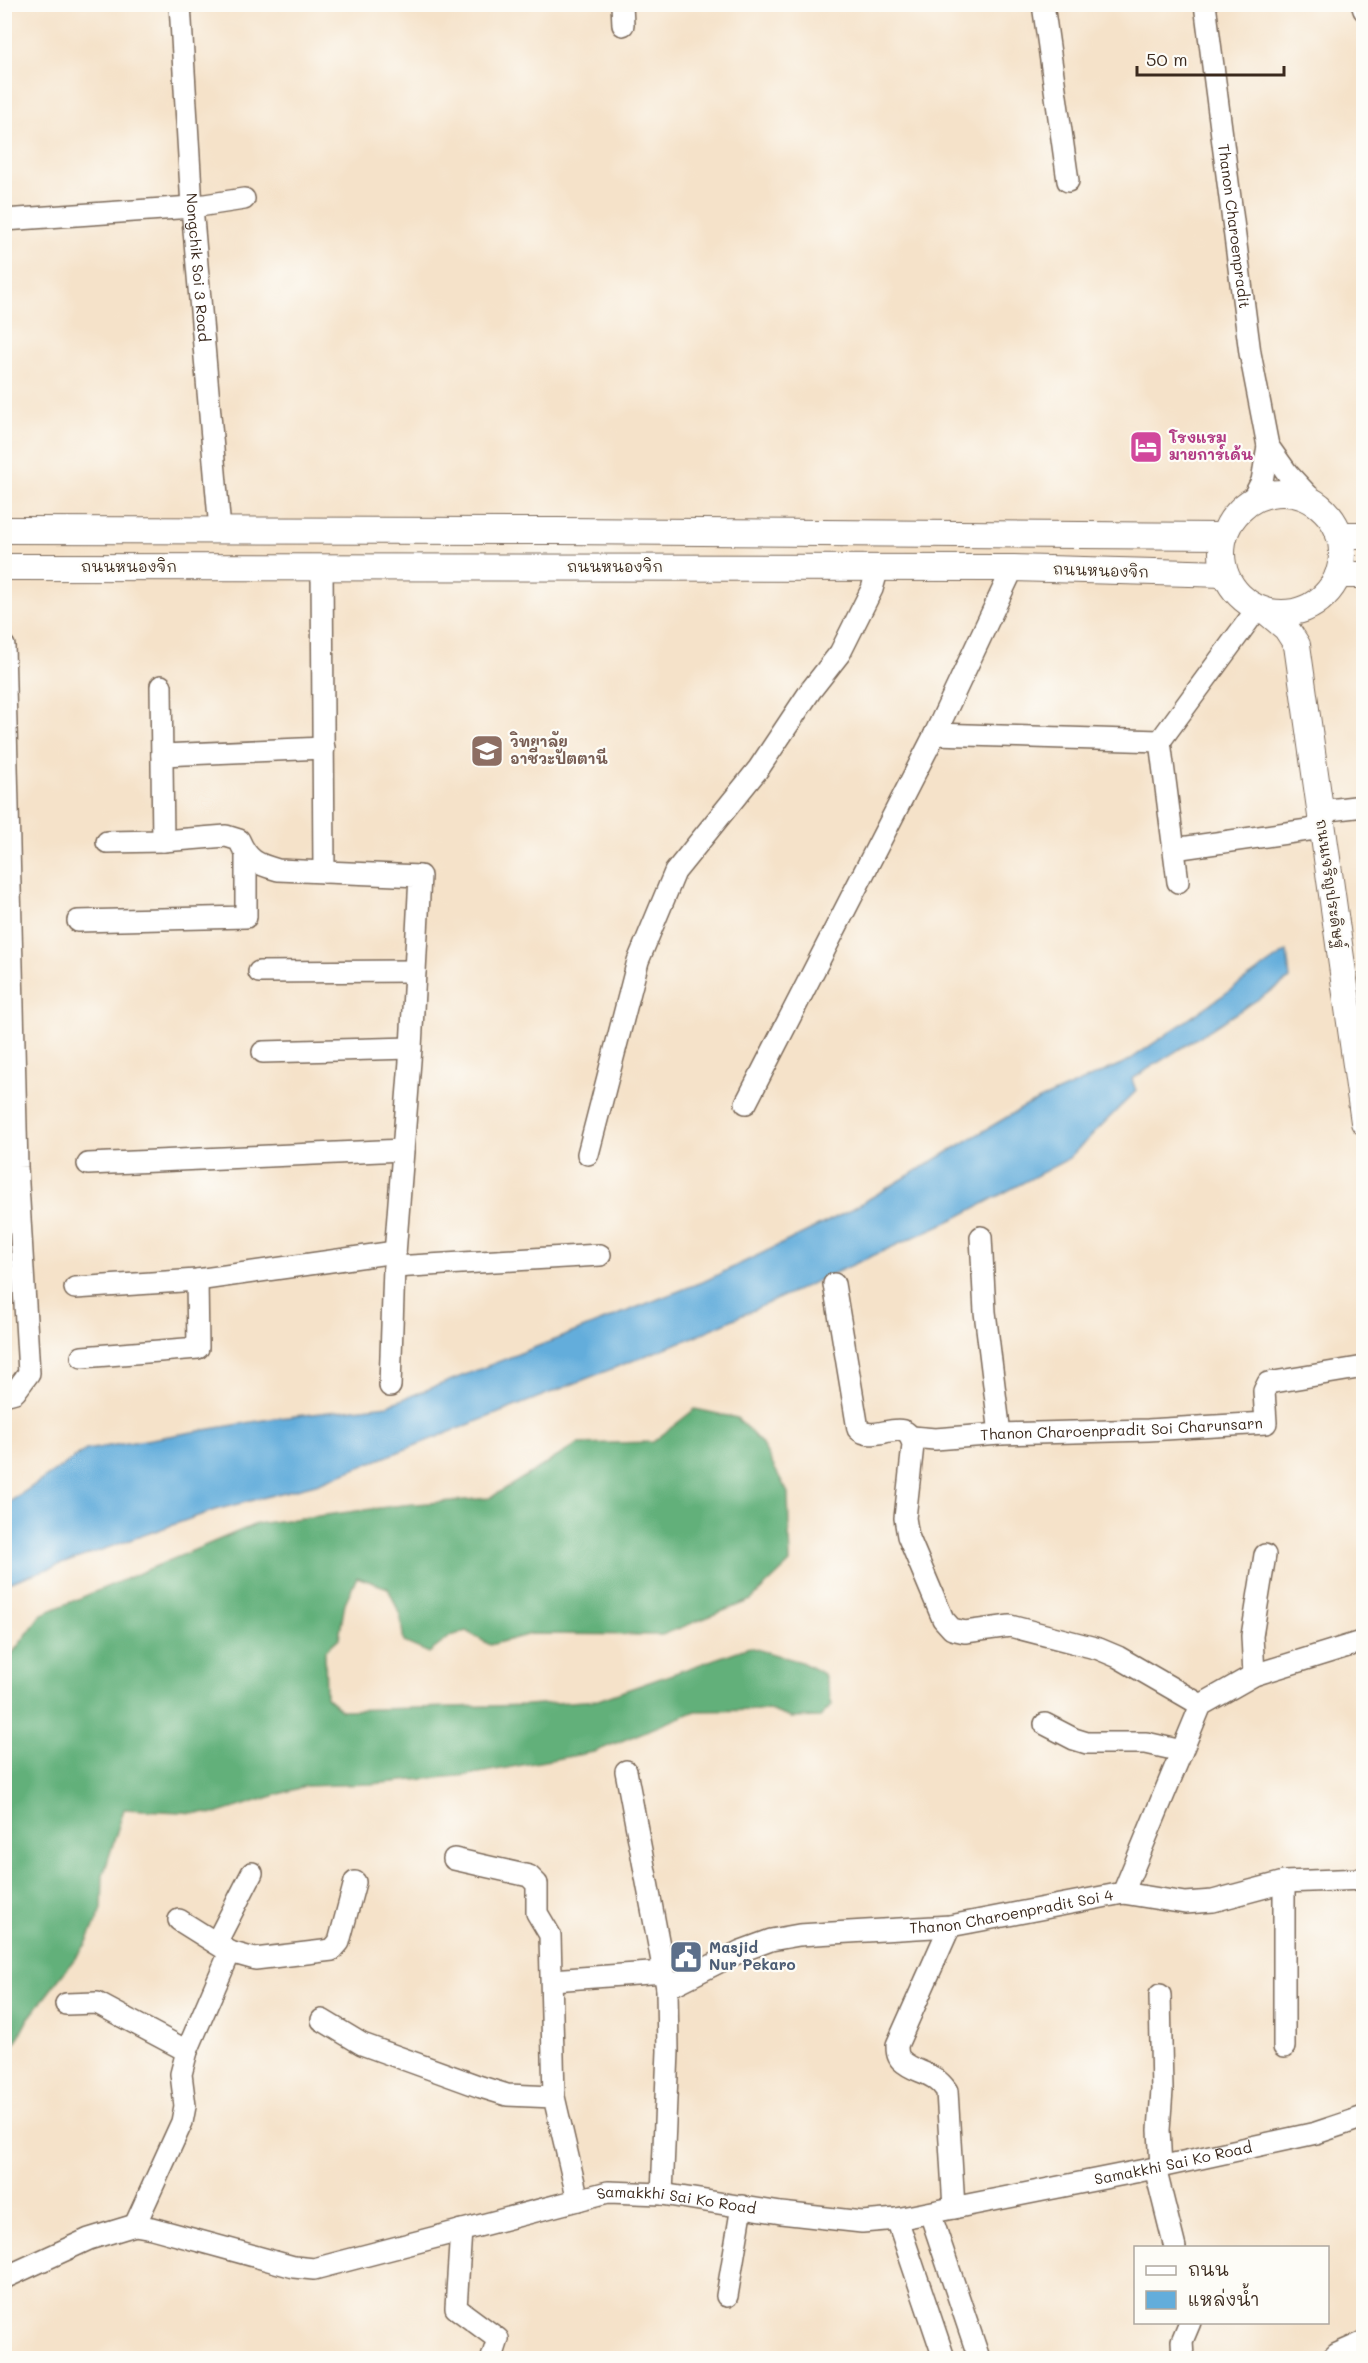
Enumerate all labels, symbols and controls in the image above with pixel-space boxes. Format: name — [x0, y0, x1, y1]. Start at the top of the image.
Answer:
scale bar — [1137, 39, 1284, 77]
text: 50 m — [1146, 47, 1188, 71]
street label: Thanon Charoenpradit — [1214, 142, 1255, 310]
street label: Nongchik Soi 3 Road — [182, 192, 215, 343]
place label: โรงแรม มายการ์เด้น — [1168, 427, 1254, 464]
hotel icon: โรงแรม มายการ์เด้น — [1128, 429, 1164, 465]
street label: ถนนหนองจิก — [81, 556, 177, 576]
street label: ถนนหนองจิก — [567, 556, 663, 576]
street label: ถนนหนองจิก — [1053, 558, 1149, 582]
place label: วิทยาลัย อาชีวะปัตตานี — [510, 730, 609, 768]
school or university icon: วิทยาลัย อาชีวะปัตตานี — [469, 733, 505, 769]
street label: ถนนเจริญประดิษฐ์ — [1311, 818, 1350, 950]
street label: Thanon Charoenpradit Soi Charunsarn — [980, 1412, 1263, 1444]
street label: Thanon Charoenpradit Soi 4 — [909, 1884, 1115, 1937]
place label: Masjid Nur Pekaro — [709, 1937, 796, 1974]
public building icon: Masjid Nur Pekaro — [668, 1939, 704, 1975]
street label: Samakkhi Sai Ko Road — [1093, 2136, 1254, 2189]
street label: Samakkhi Sai Ko Road — [594, 2181, 758, 2218]
legend — [1134, 2246, 1329, 2324]
text: ถนน — [1188, 2257, 1229, 2281]
text: แหล่งน้ำ — [1188, 2283, 1259, 2311]

